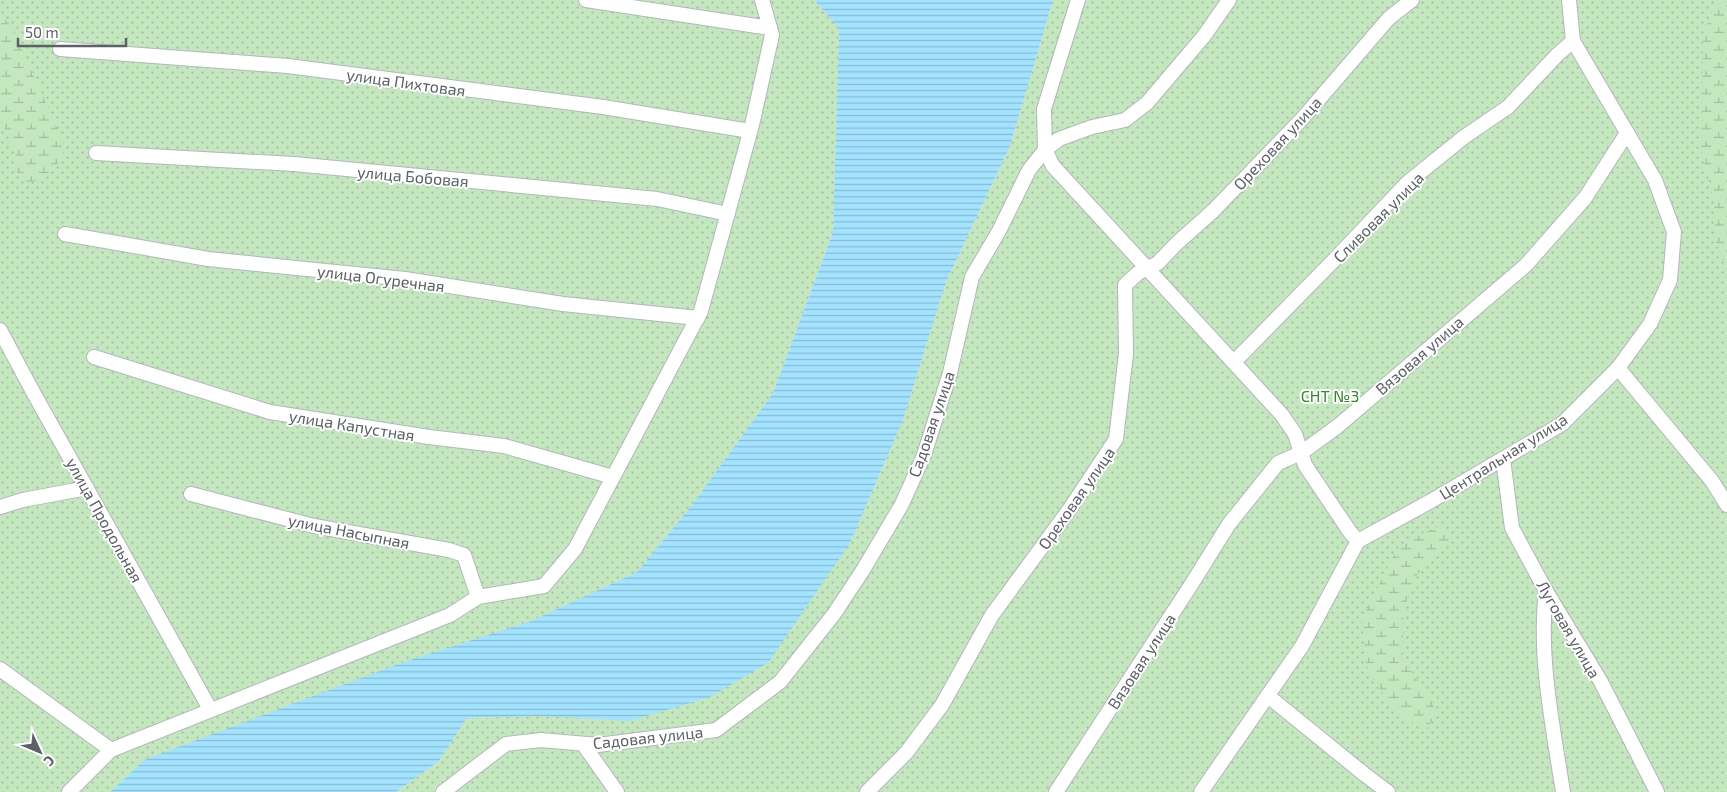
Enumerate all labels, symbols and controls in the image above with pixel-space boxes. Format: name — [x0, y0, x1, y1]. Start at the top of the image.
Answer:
scale bar — [18, 15, 125, 47]
text: 50 m — [25, 23, 59, 41]
street label: улица Пихтовая — [345, 64, 467, 101]
street label: Ореховая улица — [1229, 92, 1326, 194]
street label: улица Бобовая — [356, 162, 469, 191]
street label: Сливовая улица — [1329, 168, 1428, 267]
street label: улица Огуречная — [316, 261, 446, 296]
street label: Вязовая улица — [1371, 312, 1468, 399]
street label: Садовая улица — [904, 368, 959, 480]
park label: СНТ №3 — [1301, 386, 1359, 405]
street label: улица Капустная — [288, 406, 416, 445]
street label: Центральная улица — [1435, 409, 1571, 504]
street label: Ореховая улица — [1034, 443, 1119, 553]
street label: улица Продольная — [62, 454, 147, 586]
street label: улица Насыпная — [287, 510, 411, 553]
street label: Луговая улица — [1532, 577, 1605, 682]
street label: Вязовая улица — [1103, 610, 1180, 713]
street label: Садовая улица — [592, 722, 704, 753]
north arrow — [15, 727, 65, 777]
text: С — [41, 753, 59, 770]

